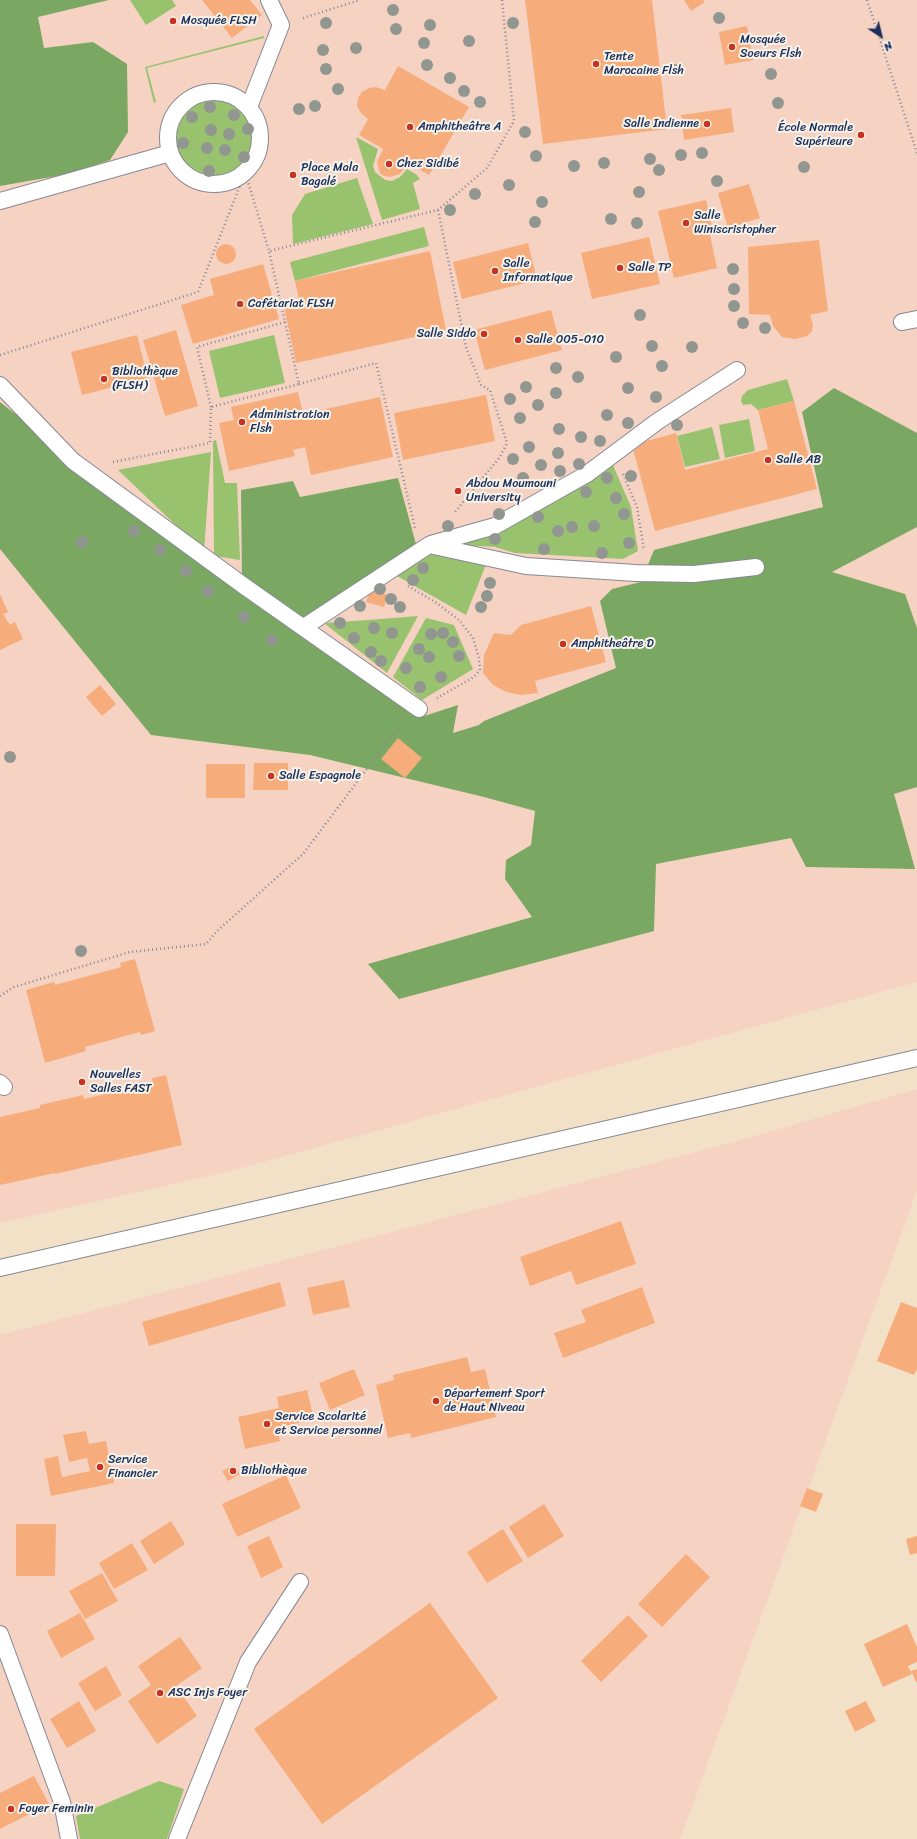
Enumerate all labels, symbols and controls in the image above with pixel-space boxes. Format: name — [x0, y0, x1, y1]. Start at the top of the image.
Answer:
place label: Mosquée FLSH — [181, 14, 257, 28]
marker: Mosquée FLSH — [168, 16, 178, 26]
north arrow — [861, 16, 901, 56]
place label: Mosquée Soeurs Flsh — [740, 33, 802, 61]
text: N — [880, 36, 897, 56]
marker: Mosquée Soeurs Flsh — [727, 42, 737, 52]
place label: Tente Marocaine Flsh — [604, 50, 684, 78]
marker: Tente Marocaine Flsh — [591, 59, 601, 69]
place label: Salle Indienne — [624, 117, 699, 131]
marker: Salle Indienne — [702, 119, 712, 129]
place label: Amphitheâtre A — [418, 120, 501, 134]
place label: École Normale Supérieure — [778, 121, 853, 149]
marker: Amphitheâtre A — [405, 122, 415, 132]
marker: École Normale Supérieure — [856, 130, 866, 140]
place label: Chez Sidibé — [397, 157, 459, 171]
marker: Chez Sidibé — [384, 159, 394, 169]
place label: Place Mala Bagalé — [301, 161, 358, 189]
marker: Place Mala Bagalé — [288, 170, 298, 180]
place label: Salle Winiscristopher — [694, 209, 776, 237]
marker: Salle Winiscristopher — [681, 218, 691, 228]
place label: Salle Informatique — [503, 257, 573, 285]
place label: Salle TP — [628, 261, 671, 275]
marker: Salle TP — [615, 263, 625, 273]
marker: Salle Informatique — [490, 266, 500, 276]
place label: Cafétariat FLSH — [248, 297, 334, 311]
marker: Cafétariat FLSH — [235, 299, 245, 309]
place label: Salle Siddo — [417, 327, 476, 341]
marker: Salle Siddo — [479, 329, 489, 339]
place label: Salle 005-010 — [526, 333, 604, 347]
marker: Salle 005-010 — [513, 335, 523, 345]
place label: Bibliothèque (FLSH) — [112, 365, 178, 393]
marker: Bibliothèque (FLSH) — [99, 374, 109, 384]
place label: Administration Flsh — [250, 408, 329, 436]
marker: Administration Flsh — [237, 417, 247, 427]
place label: Salle AB — [776, 453, 821, 467]
marker: Salle AB — [763, 455, 773, 465]
place label: Abdou Moumouni University — [466, 477, 556, 505]
marker: Abdou Moumouni University — [453, 486, 463, 496]
place label: Amphitheâtre D — [571, 637, 654, 651]
marker: Amphitheâtre D — [558, 639, 568, 649]
place label: Salle Espagnole — [279, 769, 361, 783]
marker: Salle Espagnole — [266, 771, 276, 781]
place label: Nouvelles Salles FAST — [90, 1068, 152, 1096]
marker: Nouvelles Salles FAST — [77, 1077, 87, 1087]
place label: Département Sport de Haut Niveau — [444, 1387, 545, 1415]
marker: Département Sport de Haut Niveau — [431, 1396, 441, 1406]
place label: Service Scolarité et Service personnel — [275, 1410, 383, 1438]
marker: Service Scolarité et Service personnel — [262, 1419, 272, 1429]
place label: Service Financier — [108, 1453, 157, 1481]
marker: Service Financier — [95, 1462, 105, 1472]
place label: Bibliothèque — [241, 1464, 307, 1478]
marker: Bibliothèque — [228, 1466, 238, 1476]
place label: ASC Injs Foyer — [168, 1686, 247, 1700]
marker: ASC Injs Foyer — [155, 1688, 165, 1698]
place label: Foyer Feminin — [19, 1802, 94, 1816]
marker: Foyer Feminin — [6, 1804, 16, 1814]

